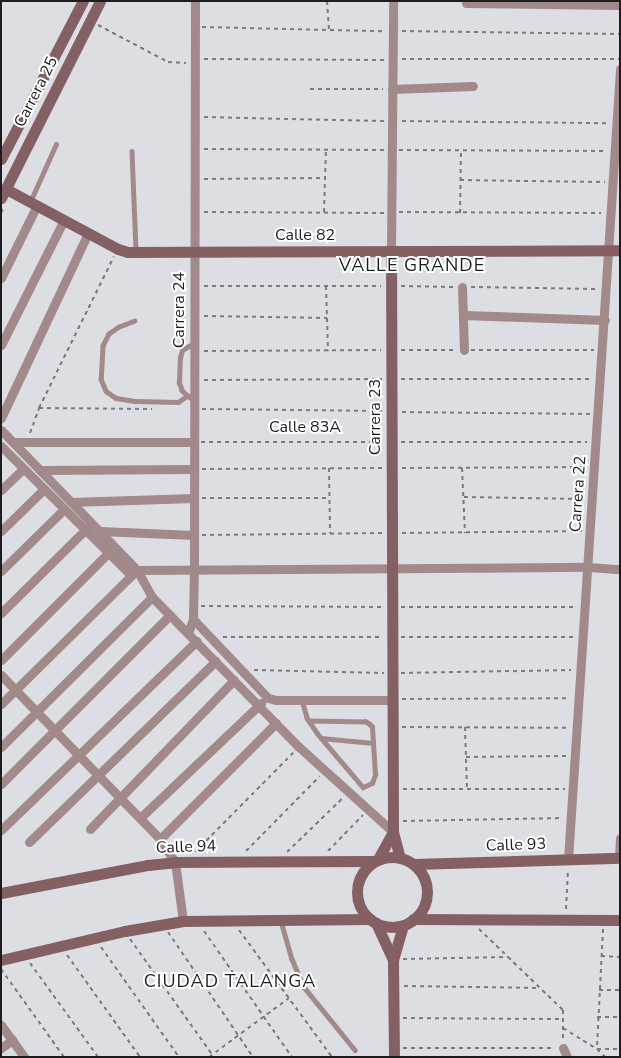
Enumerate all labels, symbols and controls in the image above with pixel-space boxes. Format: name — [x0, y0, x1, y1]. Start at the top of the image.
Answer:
street label: Carrera 25 — [10, 54, 62, 130]
street label: Calle 82 — [275, 225, 335, 245]
district label: VALLE GRANDE — [337, 254, 487, 276]
street label: Carrera 24 — [169, 272, 189, 348]
street label: Carrera 23 — [365, 379, 385, 455]
street label: Calle 83A — [269, 417, 341, 437]
street label: Carrera 22 — [566, 455, 590, 533]
street label: Calle 93 — [486, 834, 546, 856]
street label: Calle 94 — [156, 836, 216, 858]
district label: CIUDAD TALANGA — [142, 970, 318, 992]

